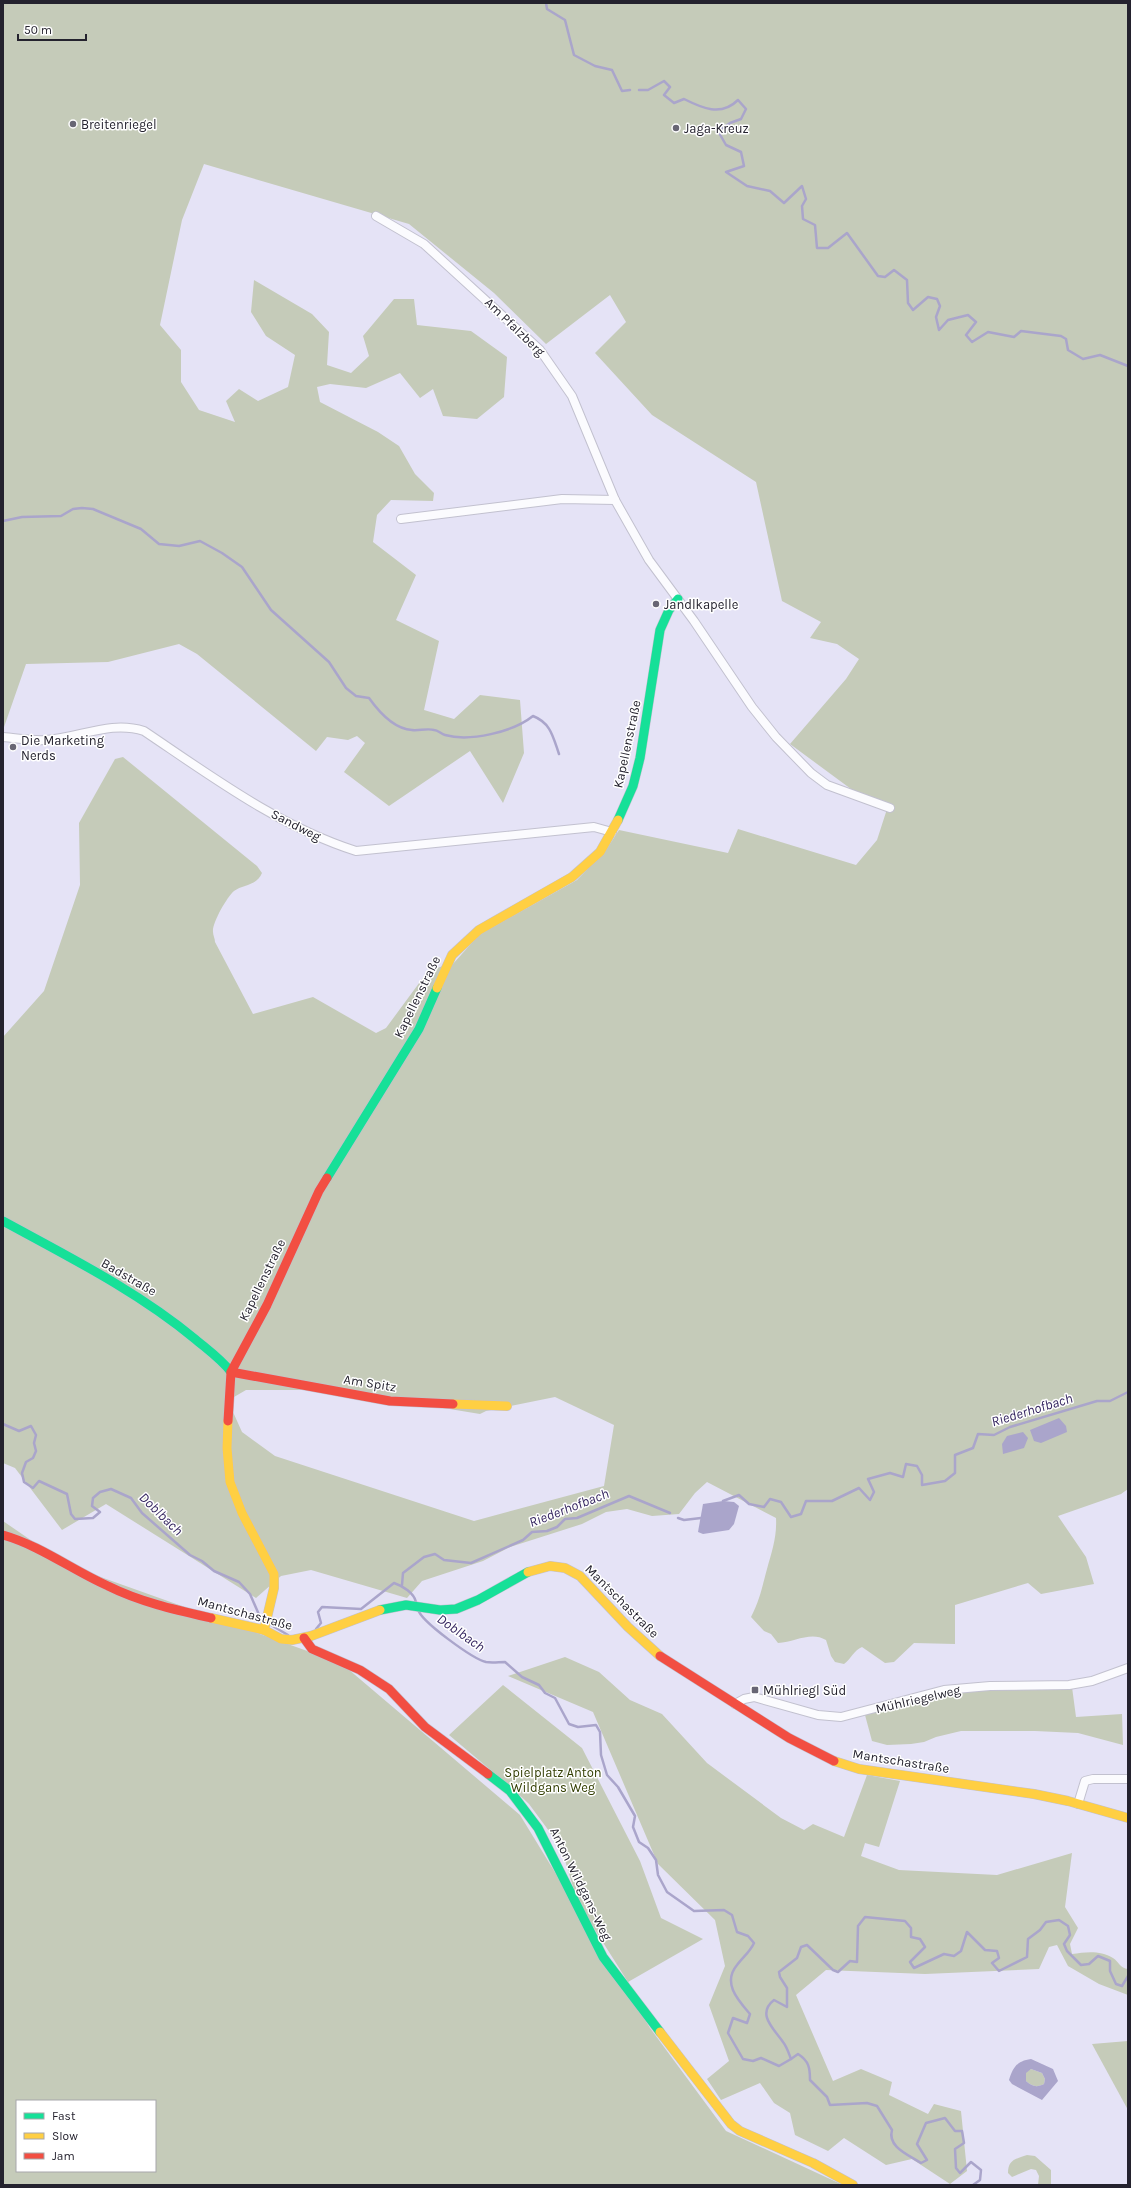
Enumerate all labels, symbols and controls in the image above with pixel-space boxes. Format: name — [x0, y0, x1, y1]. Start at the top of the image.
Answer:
scale bar — [18, 16, 86, 42]
text: 50 m — [24, 23, 52, 37]
place label: Breitenriegel — [81, 117, 157, 132]
marker: Breitenriegel — [68, 119, 78, 129]
place label: Jaga-Kreuz — [684, 121, 749, 136]
marker: Jaga-Kreuz — [671, 123, 681, 133]
street label: Am Pfalzberg — [482, 295, 549, 360]
place label: Jandlkapelle — [664, 597, 739, 612]
marker: Jandlkapelle — [651, 599, 661, 609]
street label: Kapellenstraße — [610, 698, 644, 789]
place label: Die Marketing Nerds — [21, 733, 105, 763]
marker: Die Marketing Nerds — [8, 742, 18, 752]
street label: Sandweg — [269, 806, 324, 844]
street label: Kapellenstraße — [391, 953, 443, 1040]
street label: Kapellenstraße — [236, 1236, 288, 1323]
street label: Badstraße — [99, 1255, 160, 1299]
street label: Am Spitz — [343, 1371, 397, 1395]
water label: Riederhofbach — [989, 1390, 1075, 1430]
water label: Riederhofbach — [527, 1485, 611, 1531]
water label: Doblbach — [135, 1489, 187, 1539]
street label: Mantschastraße — [582, 1561, 662, 1641]
street label: Mantschastraße — [196, 1593, 294, 1633]
water label: Doblbach — [434, 1610, 488, 1656]
street label: Mühlriegelweg — [874, 1682, 963, 1716]
place label: Mühlriegl Süd — [763, 1683, 846, 1698]
marker: Mühlriegl Süd — [750, 1685, 760, 1695]
street label: Mantschastraße — [852, 1746, 951, 1776]
park label: Spielplatz Anton Wildgans Weg — [504, 1765, 602, 1795]
street label: Anton Wildgans-Weg — [547, 1825, 615, 1944]
legend — [16, 2100, 156, 2172]
text: Fast — [52, 2109, 76, 2123]
text: Slow — [52, 2129, 78, 2143]
text: Jam — [52, 2149, 75, 2163]

